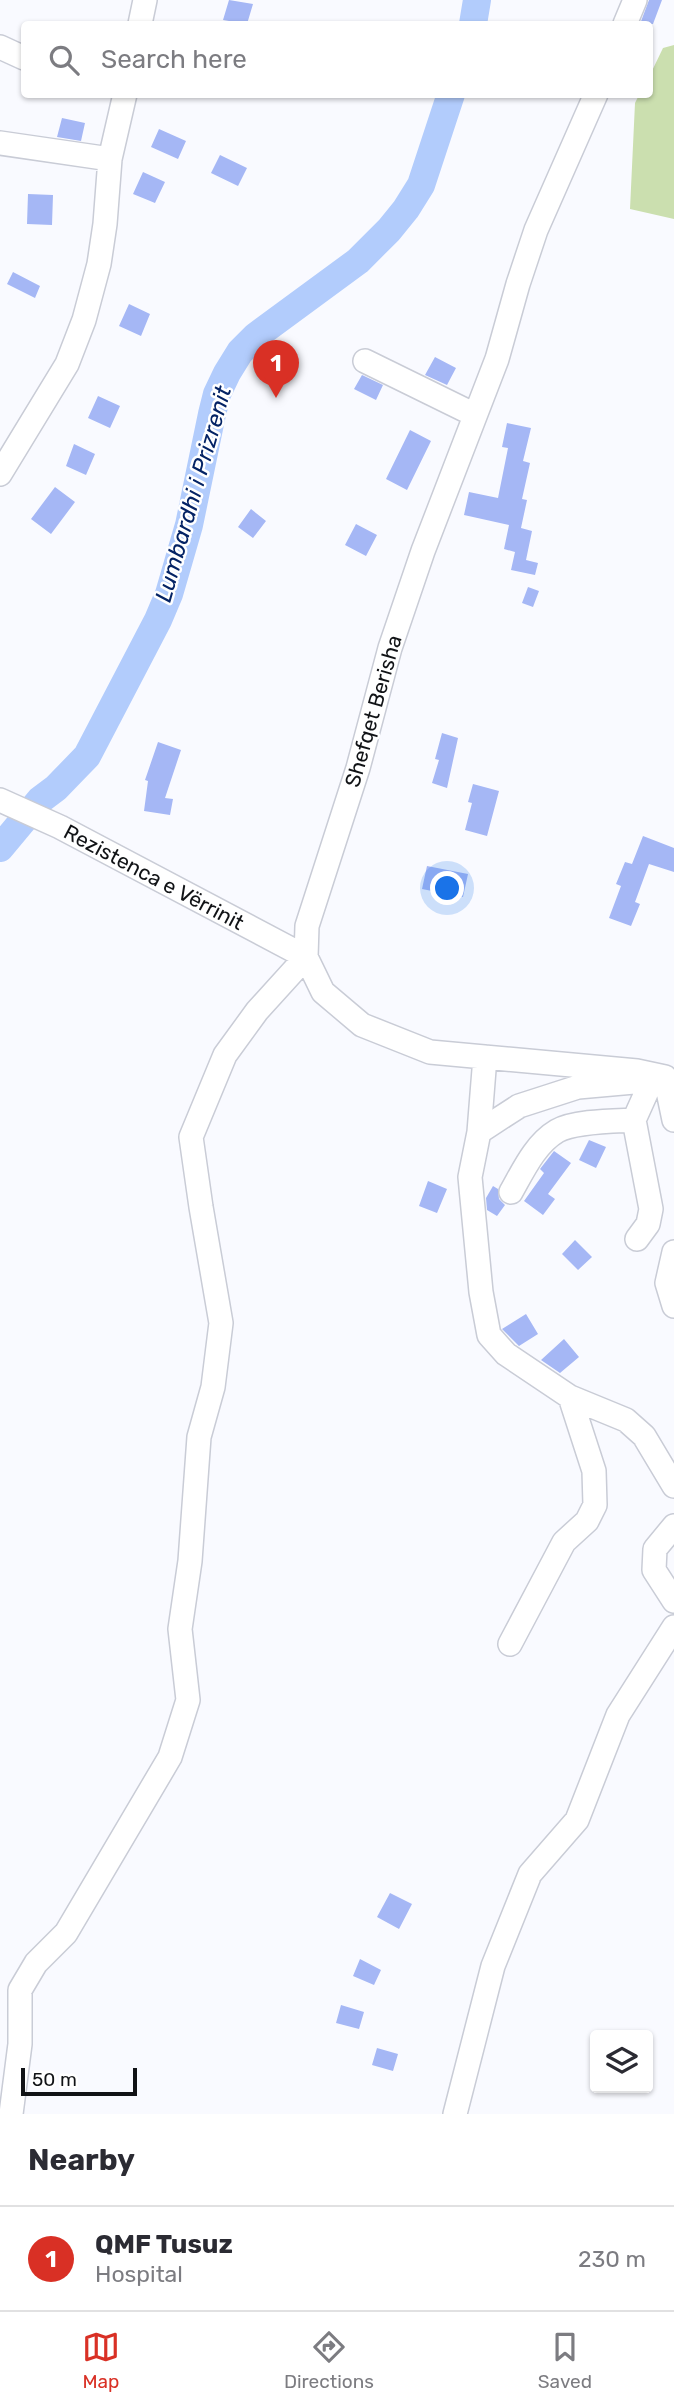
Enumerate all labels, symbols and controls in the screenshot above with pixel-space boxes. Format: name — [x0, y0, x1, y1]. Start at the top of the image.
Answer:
search box — [21, 21, 653, 98]
icon: search — [45, 41, 83, 79]
text: Search here — [101, 44, 247, 75]
pin: 1 — [253, 340, 299, 398]
water label: Lumbardhi i Prizrenit — [149, 382, 238, 605]
street label: Shefqet Berisha — [339, 632, 407, 790]
street label: Rezistenca e Vërrinit — [60, 819, 248, 935]
your location — [430, 871, 464, 905]
map controls — [590, 2030, 653, 2093]
button: layers — [590, 2030, 653, 2093]
scale bar — [21, 2065, 136, 2097]
text: 50 m — [32, 2068, 77, 2091]
text: Nearby — [28, 2142, 135, 2178]
text: QMF Tusuz — [95, 2229, 233, 2260]
text: 1 — [45, 2245, 57, 2273]
text: 230 m — [578, 2245, 646, 2273]
text: Hospital — [95, 2260, 183, 2288]
tab: Map — [82, 2328, 120, 2393]
tab: Directions — [284, 2328, 374, 2393]
tab: Saved — [538, 2328, 592, 2393]

